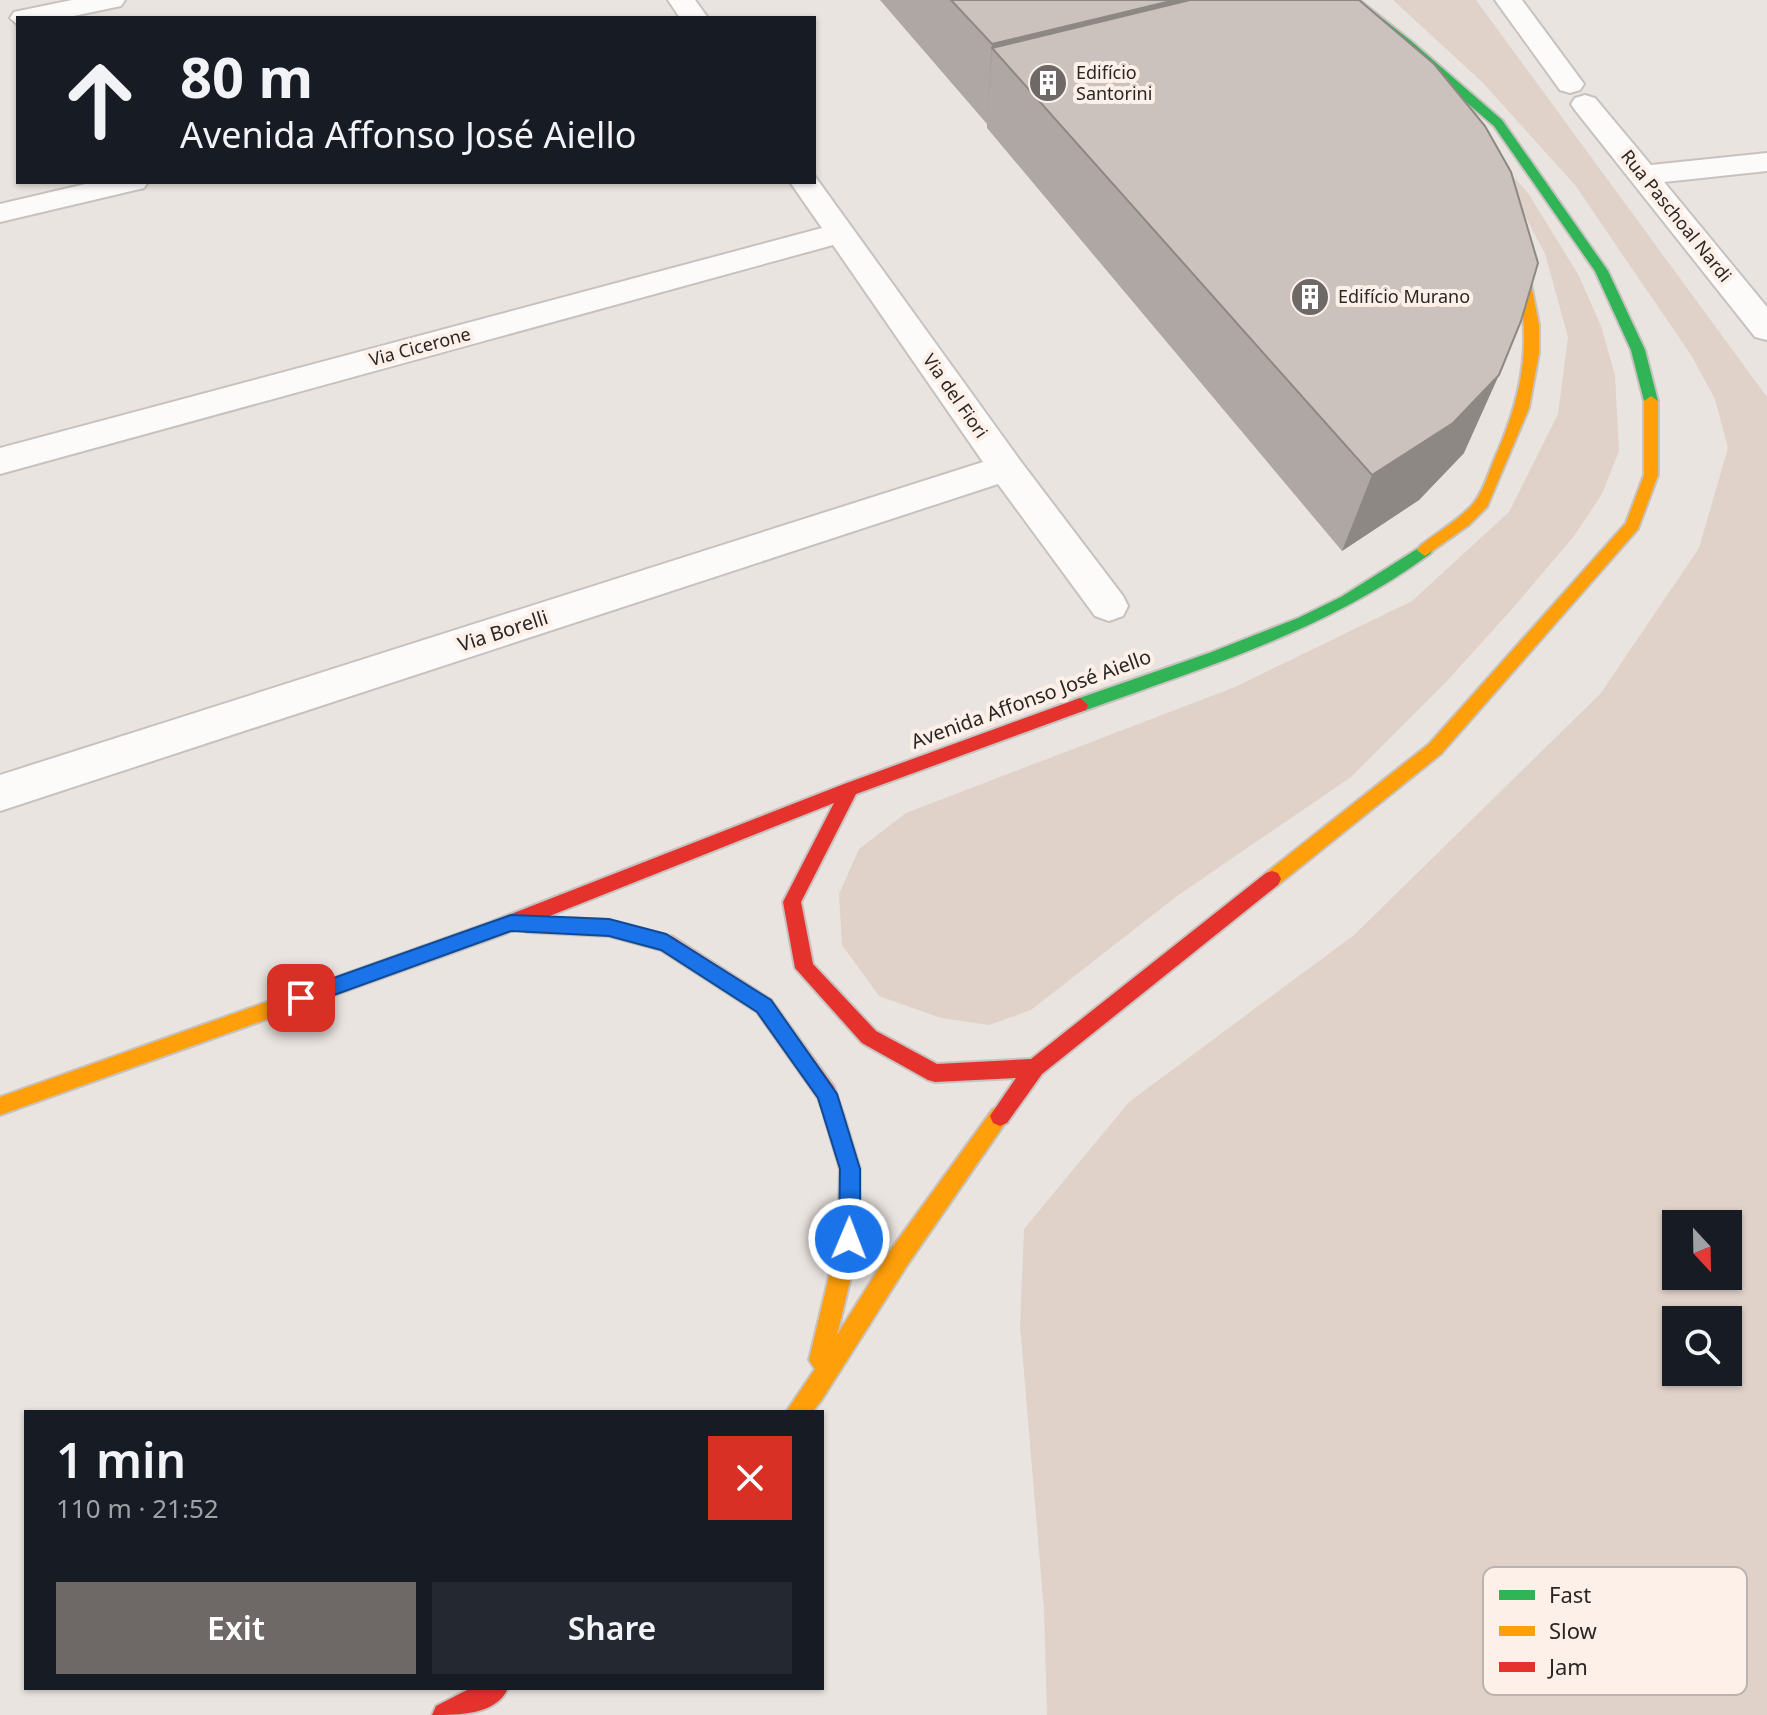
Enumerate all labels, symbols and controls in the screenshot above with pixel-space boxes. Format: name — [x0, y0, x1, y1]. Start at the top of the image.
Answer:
text: 80 m — [180, 38, 313, 114]
icon: ahead — [48, 48, 152, 152]
place label: Edifício Santorini — [1076, 60, 1152, 105]
building icon: Edifício Santorini — [1027, 62, 1069, 104]
text: Avenida Affonso José Aiello — [180, 110, 636, 159]
street label: Rua Paschoal Nardi — [1616, 144, 1738, 286]
building icon: Edifício Murano — [1289, 276, 1331, 318]
place label: Edifício Murano — [1338, 284, 1470, 308]
street label: Via Cicerone — [366, 321, 473, 371]
street label: Via del Fiori — [918, 349, 994, 442]
street label: Via Borelli — [454, 603, 551, 658]
street label: Avenida Affonso José Aiello — [907, 642, 1155, 755]
pin — [267, 964, 335, 1032]
icon: arrive — [279, 976, 323, 1020]
position arrow — [807, 1197, 891, 1281]
north arrow — [1662, 1210, 1742, 1290]
map controls — [1662, 1210, 1742, 1386]
button: search — [1662, 1306, 1742, 1386]
text: 1 min — [56, 1427, 186, 1492]
button: close — [708, 1436, 792, 1520]
text: 110 m · 21:52 — [56, 1490, 219, 1526]
legend — [1483, 1567, 1747, 1695]
text: Fast — [1549, 1579, 1591, 1609]
button: Exit — [56, 1582, 416, 1674]
button: Share — [432, 1582, 792, 1674]
text: Slow — [1549, 1615, 1598, 1645]
text: Jam — [1547, 1651, 1588, 1681]

